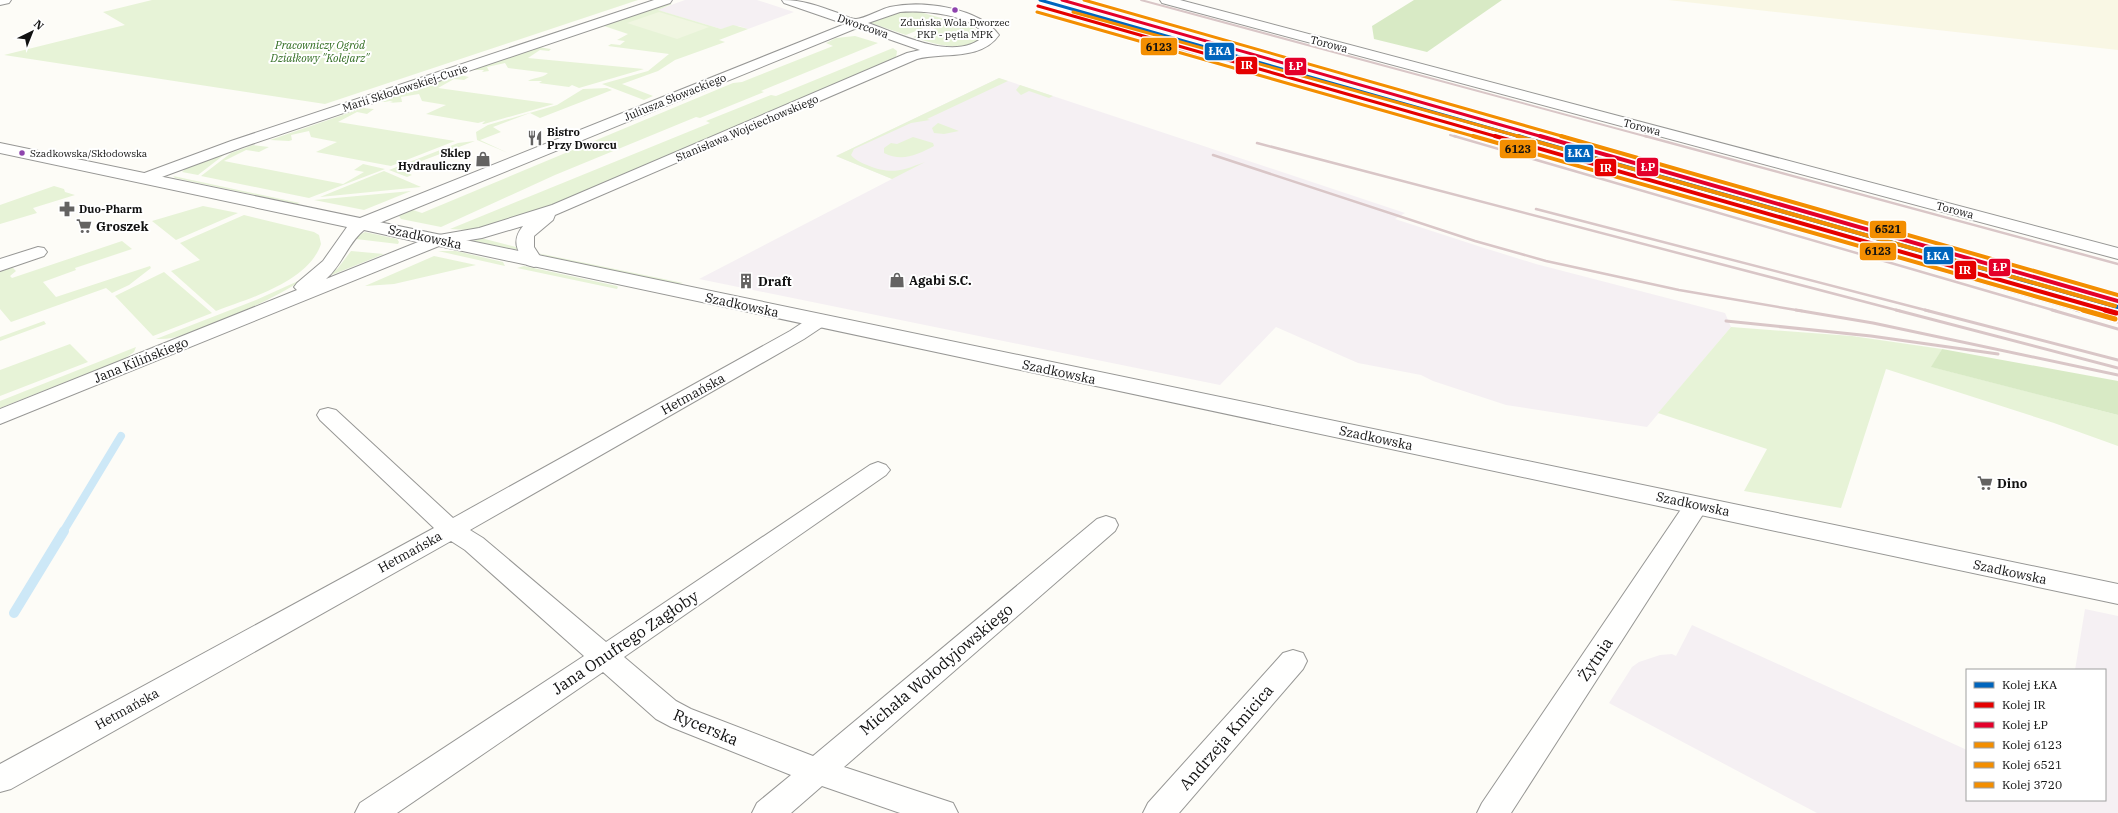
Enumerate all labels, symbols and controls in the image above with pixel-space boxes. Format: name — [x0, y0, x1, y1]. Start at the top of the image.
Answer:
marker: Zduńska Wola Dworzec PKP - pętla MPK — [950, 5, 960, 15]
street label: Dworcowa — [835, 11, 891, 41]
north arrow — [12, 12, 52, 52]
place label: Zduńska Wola Dworzec PKP - pętla MPK — [900, 16, 1010, 41]
text: N — [31, 17, 47, 33]
street label: Torowa — [1309, 32, 1349, 56]
line badge: 6123 — [1140, 37, 1178, 56]
park label: Pracowniczy Ogród Działkowy "Kolejarz" — [270, 38, 370, 65]
text: 6123 — [1146, 40, 1172, 54]
line badge: ŁKA — [1204, 42, 1235, 61]
text: ŁKA — [1209, 44, 1232, 58]
line badge: IR — [1235, 56, 1258, 75]
line badge: ŁP — [1284, 57, 1307, 76]
text: IR — [1241, 58, 1253, 72]
text: ŁP — [1289, 59, 1304, 73]
street label: Marii Skłodowskiej-Curie — [340, 61, 470, 115]
street label: Juliusza Słowackiego — [622, 70, 728, 124]
street label: Stanisława Wojciechowskiego — [674, 92, 820, 164]
street label: Torowa — [1622, 115, 1662, 139]
place label: Bistro Przy Dworcu — [547, 125, 617, 152]
restaurant icon: Bistro Przy Dworcu — [526, 129, 544, 147]
line badge: 6123 — [1499, 139, 1537, 159]
text: 6123 — [1505, 142, 1531, 156]
line badge: ŁKA — [1564, 144, 1594, 163]
place label: Sklep Hydrauliczny — [398, 146, 472, 173]
text: ŁKA — [1568, 146, 1591, 160]
place label: Szadkowska/Skłodowska — [30, 147, 148, 160]
marker: Szadkowska/Skłodowska — [17, 148, 27, 158]
shop icon: Sklep Hydrauliczny — [474, 150, 492, 168]
line badge: ŁP — [1636, 157, 1659, 177]
line badge: IR — [1594, 158, 1617, 177]
text: ŁP — [1641, 160, 1656, 174]
text: IR — [1600, 161, 1612, 175]
street label: Torowa — [1935, 198, 1975, 222]
pharmacy icon: Duo-Pharm — [58, 200, 76, 218]
place label: Duo-Pharm — [79, 202, 143, 216]
supermarket icon: Groszek — [75, 217, 93, 235]
place label: Groszek — [96, 218, 149, 235]
line badge: 6521 — [1869, 220, 1907, 239]
street label: Szadkowska — [387, 221, 463, 253]
text: 6521 — [1875, 222, 1902, 236]
line badge: 6123 — [1859, 242, 1897, 261]
text: 6123 — [1865, 244, 1891, 258]
line badge: ŁKA — [1923, 246, 1954, 265]
text: ŁKA — [1927, 249, 1950, 263]
line badge: ŁP — [1988, 258, 2011, 277]
line badge: IR — [1954, 260, 1977, 280]
text: ŁP — [1993, 260, 2008, 274]
text: IR — [1959, 263, 1971, 277]
shop icon: Agabi S.C. — [888, 271, 906, 289]
building icon: Draft — [737, 272, 755, 290]
place label: Agabi S.C. — [909, 272, 972, 289]
place label: Draft — [758, 273, 792, 290]
street label: Szadkowska — [704, 289, 780, 321]
street label: Jana Kilińskiego — [91, 333, 191, 387]
street label: Szadkowska — [1021, 356, 1097, 388]
street label: Hetmańska — [658, 369, 728, 419]
street label: Szadkowska — [1338, 422, 1414, 454]
supermarket icon: Dino — [1976, 474, 1994, 492]
place label: Dino — [1997, 475, 2028, 492]
street label: Szadkowska — [1655, 488, 1731, 520]
street label: Hetmańska — [375, 527, 445, 577]
street label: Szadkowska — [1972, 556, 2048, 588]
street label: Jana Onufrego Zagłoby — [548, 585, 702, 698]
street label: Michała Wołodyjowskiego — [855, 599, 1017, 739]
street label: Żytnia — [1573, 633, 1617, 685]
legend — [1966, 669, 2106, 801]
text: Kolej ŁKA — [2002, 677, 2058, 692]
street label: Andrzeja Kmicica — [1175, 680, 1278, 794]
street label: Hetmańska — [92, 684, 162, 734]
text: Kolej IR — [2002, 697, 2046, 712]
street label: Rycerska — [670, 704, 742, 750]
text: Kolej ŁP — [2002, 717, 2048, 732]
text: Kolej 6123 — [2002, 737, 2062, 752]
text: Kolej 6521 — [2002, 757, 2062, 772]
text: Kolej 3720 — [2002, 777, 2062, 792]

